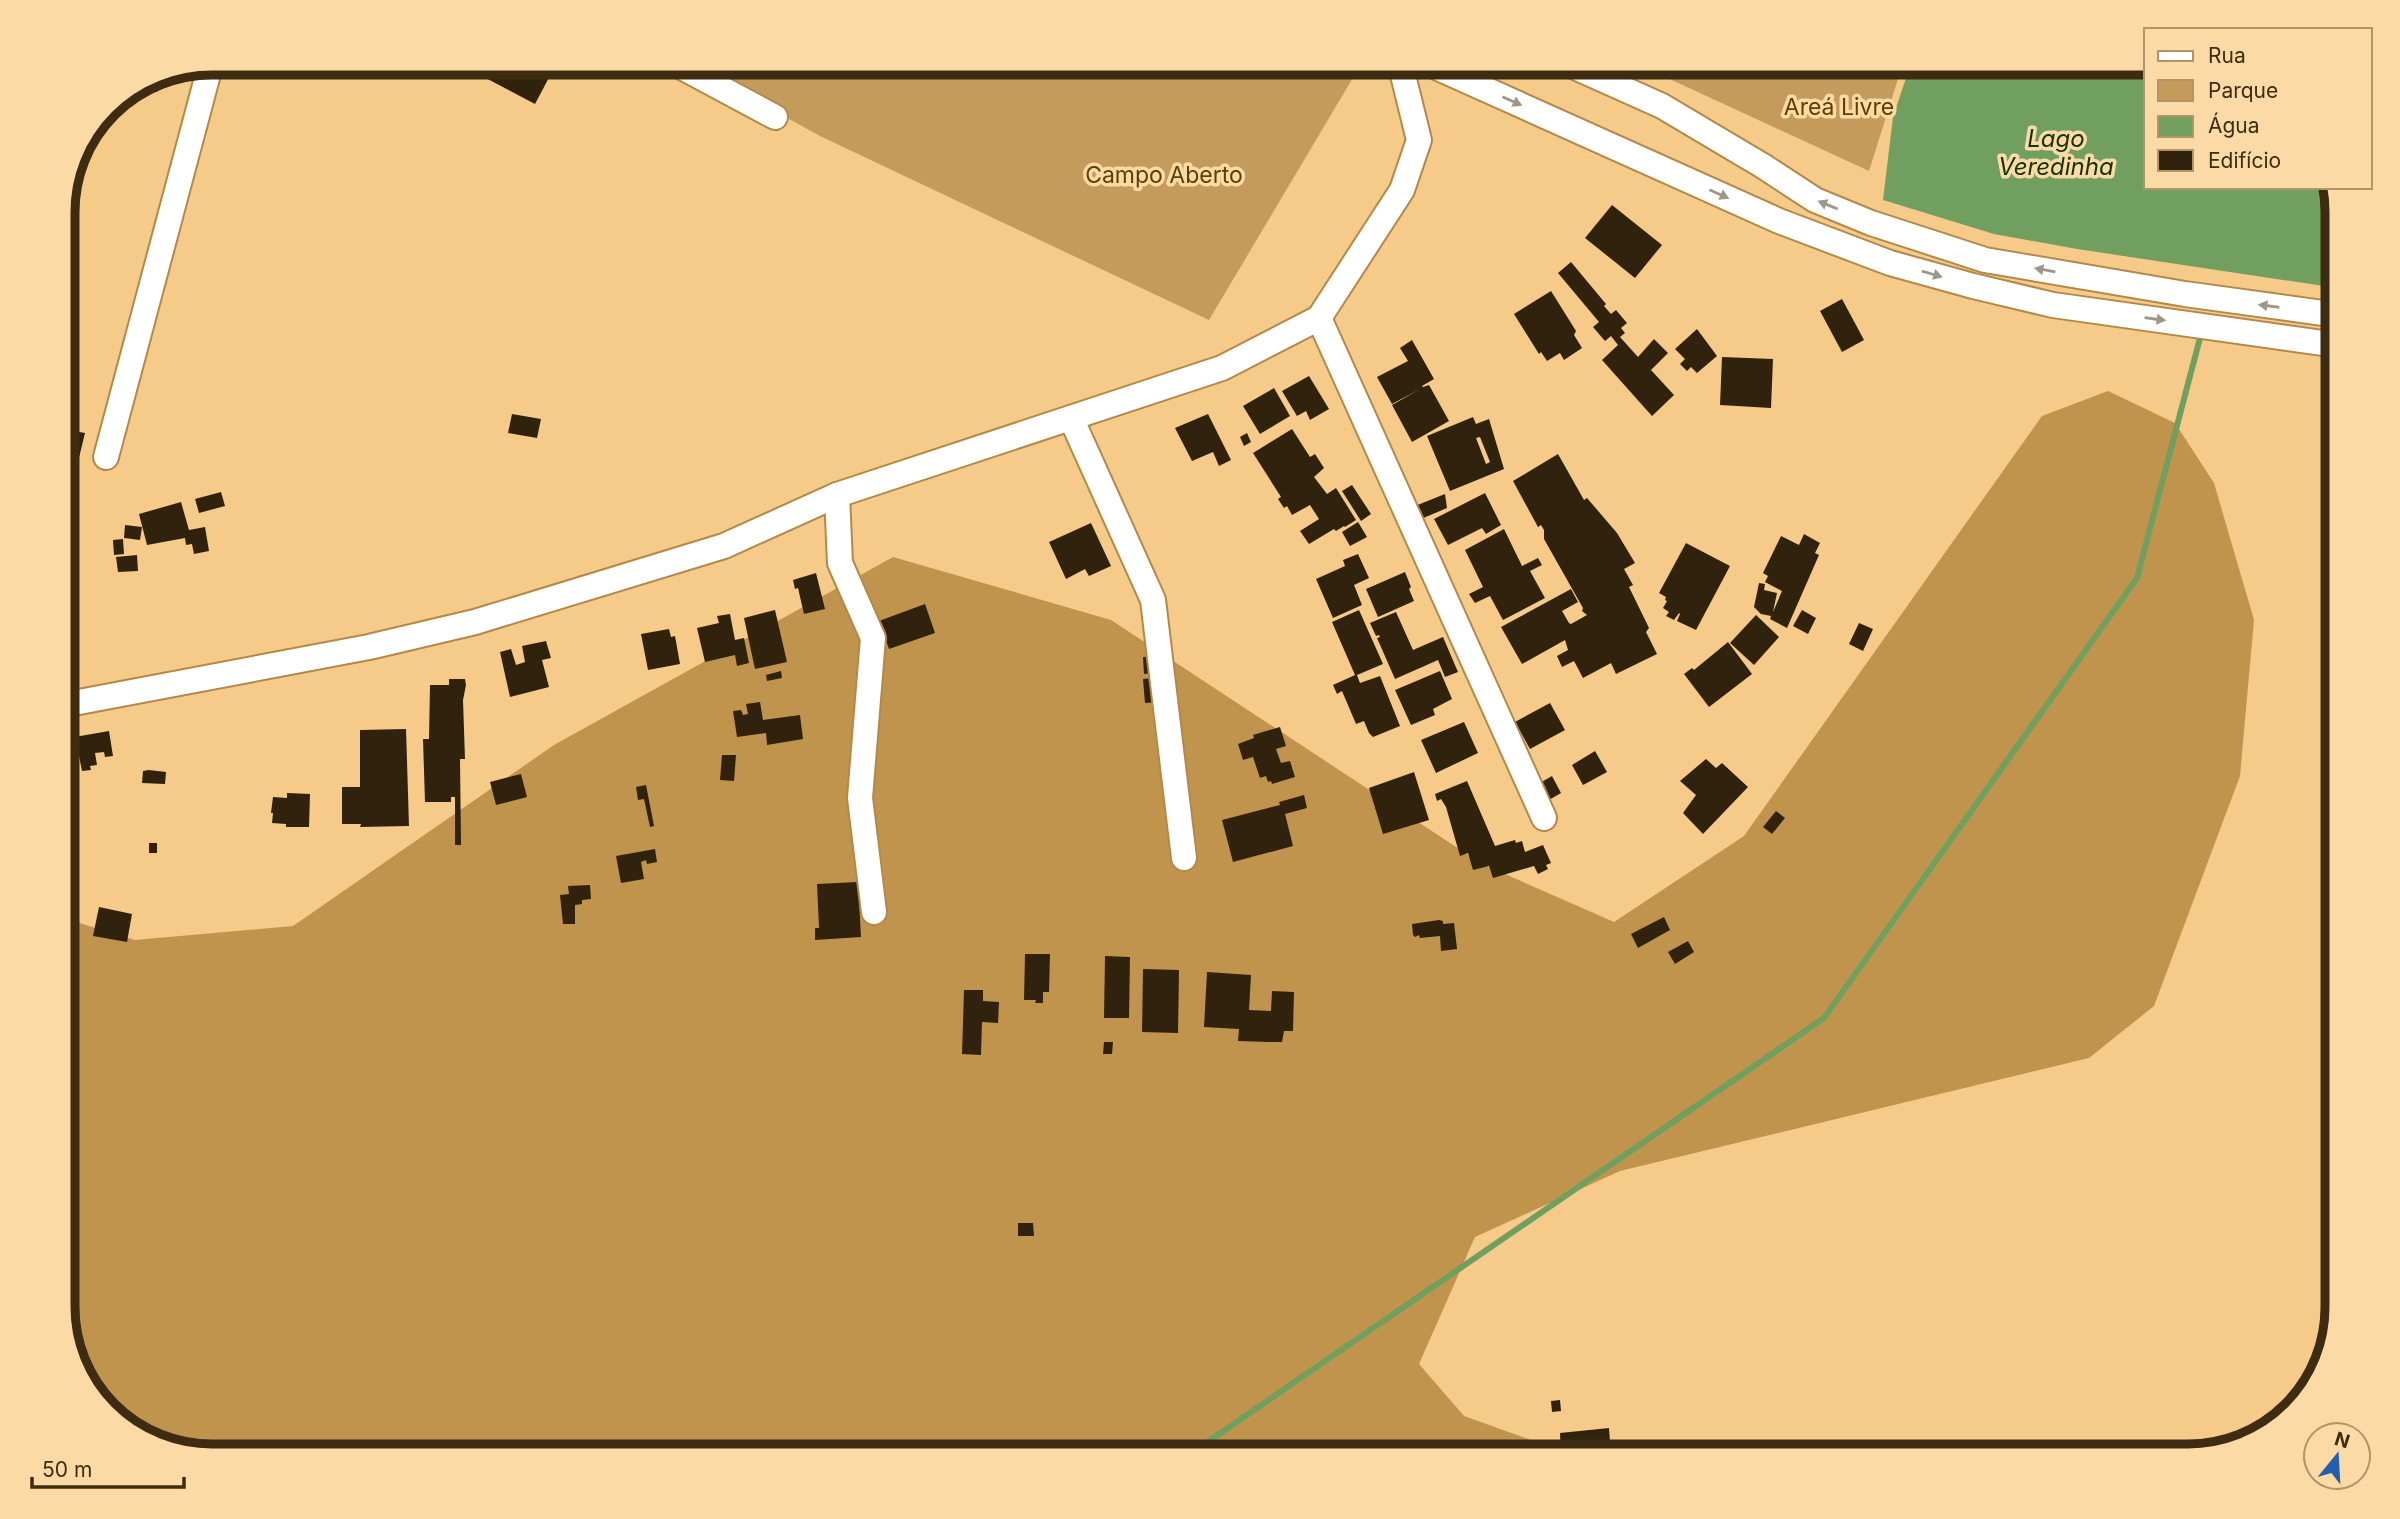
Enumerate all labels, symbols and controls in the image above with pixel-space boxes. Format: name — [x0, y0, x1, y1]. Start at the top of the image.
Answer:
legend — [2144, 28, 2372, 189]
text: Rua — [2208, 43, 2246, 68]
text: Parque — [2208, 78, 2278, 103]
park label: Areá Livre — [1784, 93, 1894, 121]
one-way arrow — [1502, 95, 1522, 107]
text: Água — [2208, 112, 2260, 138]
water label: Lago Veredinha — [1998, 124, 2114, 181]
text: Edifício — [2208, 148, 2281, 173]
park label: Campo Aberto — [1085, 161, 1243, 189]
one-way arrow — [1709, 188, 1729, 200]
one-way arrow — [1817, 199, 1838, 210]
one-way arrow — [2034, 264, 2056, 275]
one-way arrow — [1922, 270, 1943, 280]
one-way arrow — [2258, 300, 2280, 311]
one-way arrow — [2144, 314, 2166, 325]
north arrow — [2302, 1421, 2372, 1491]
text: N — [2332, 1427, 2353, 1453]
scale bar — [32, 1446, 184, 1490]
text: 50 m — [42, 1457, 92, 1482]

